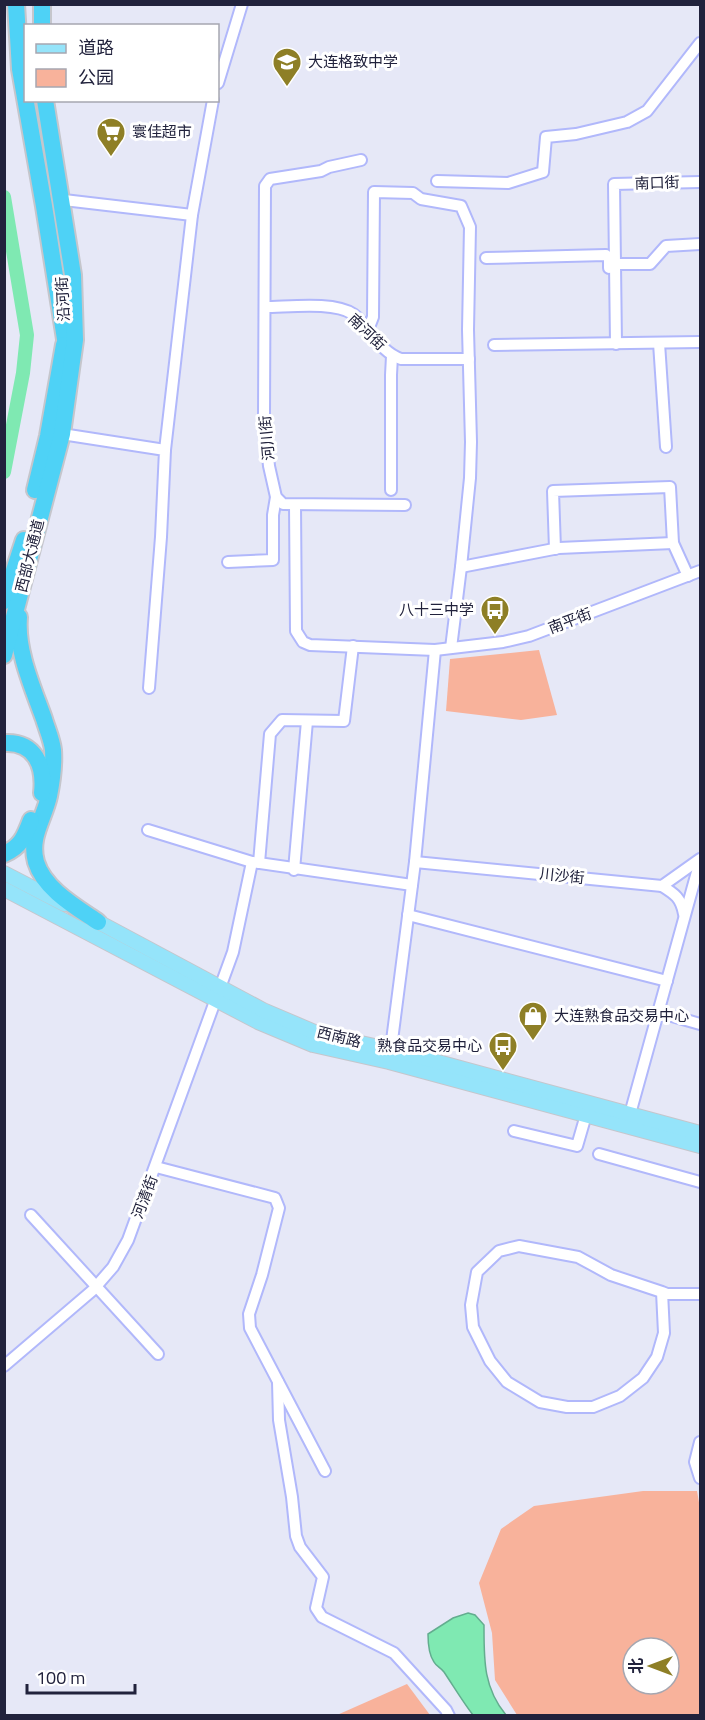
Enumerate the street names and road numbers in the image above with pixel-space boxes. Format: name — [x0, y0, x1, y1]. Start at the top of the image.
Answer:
street label: 南口街 — [634, 170, 680, 195]
street label: 沿河街 — [50, 276, 75, 322]
street label: 南河街 — [343, 308, 392, 356]
street label: 河川街 — [253, 415, 280, 461]
street label: 西部大通道 — [9, 517, 50, 595]
street label: 南平街 — [545, 602, 595, 639]
street label: 川沙街 — [538, 862, 586, 889]
street label: 西南路 — [314, 1020, 364, 1053]
street label: 河清街 — [126, 1172, 163, 1222]

